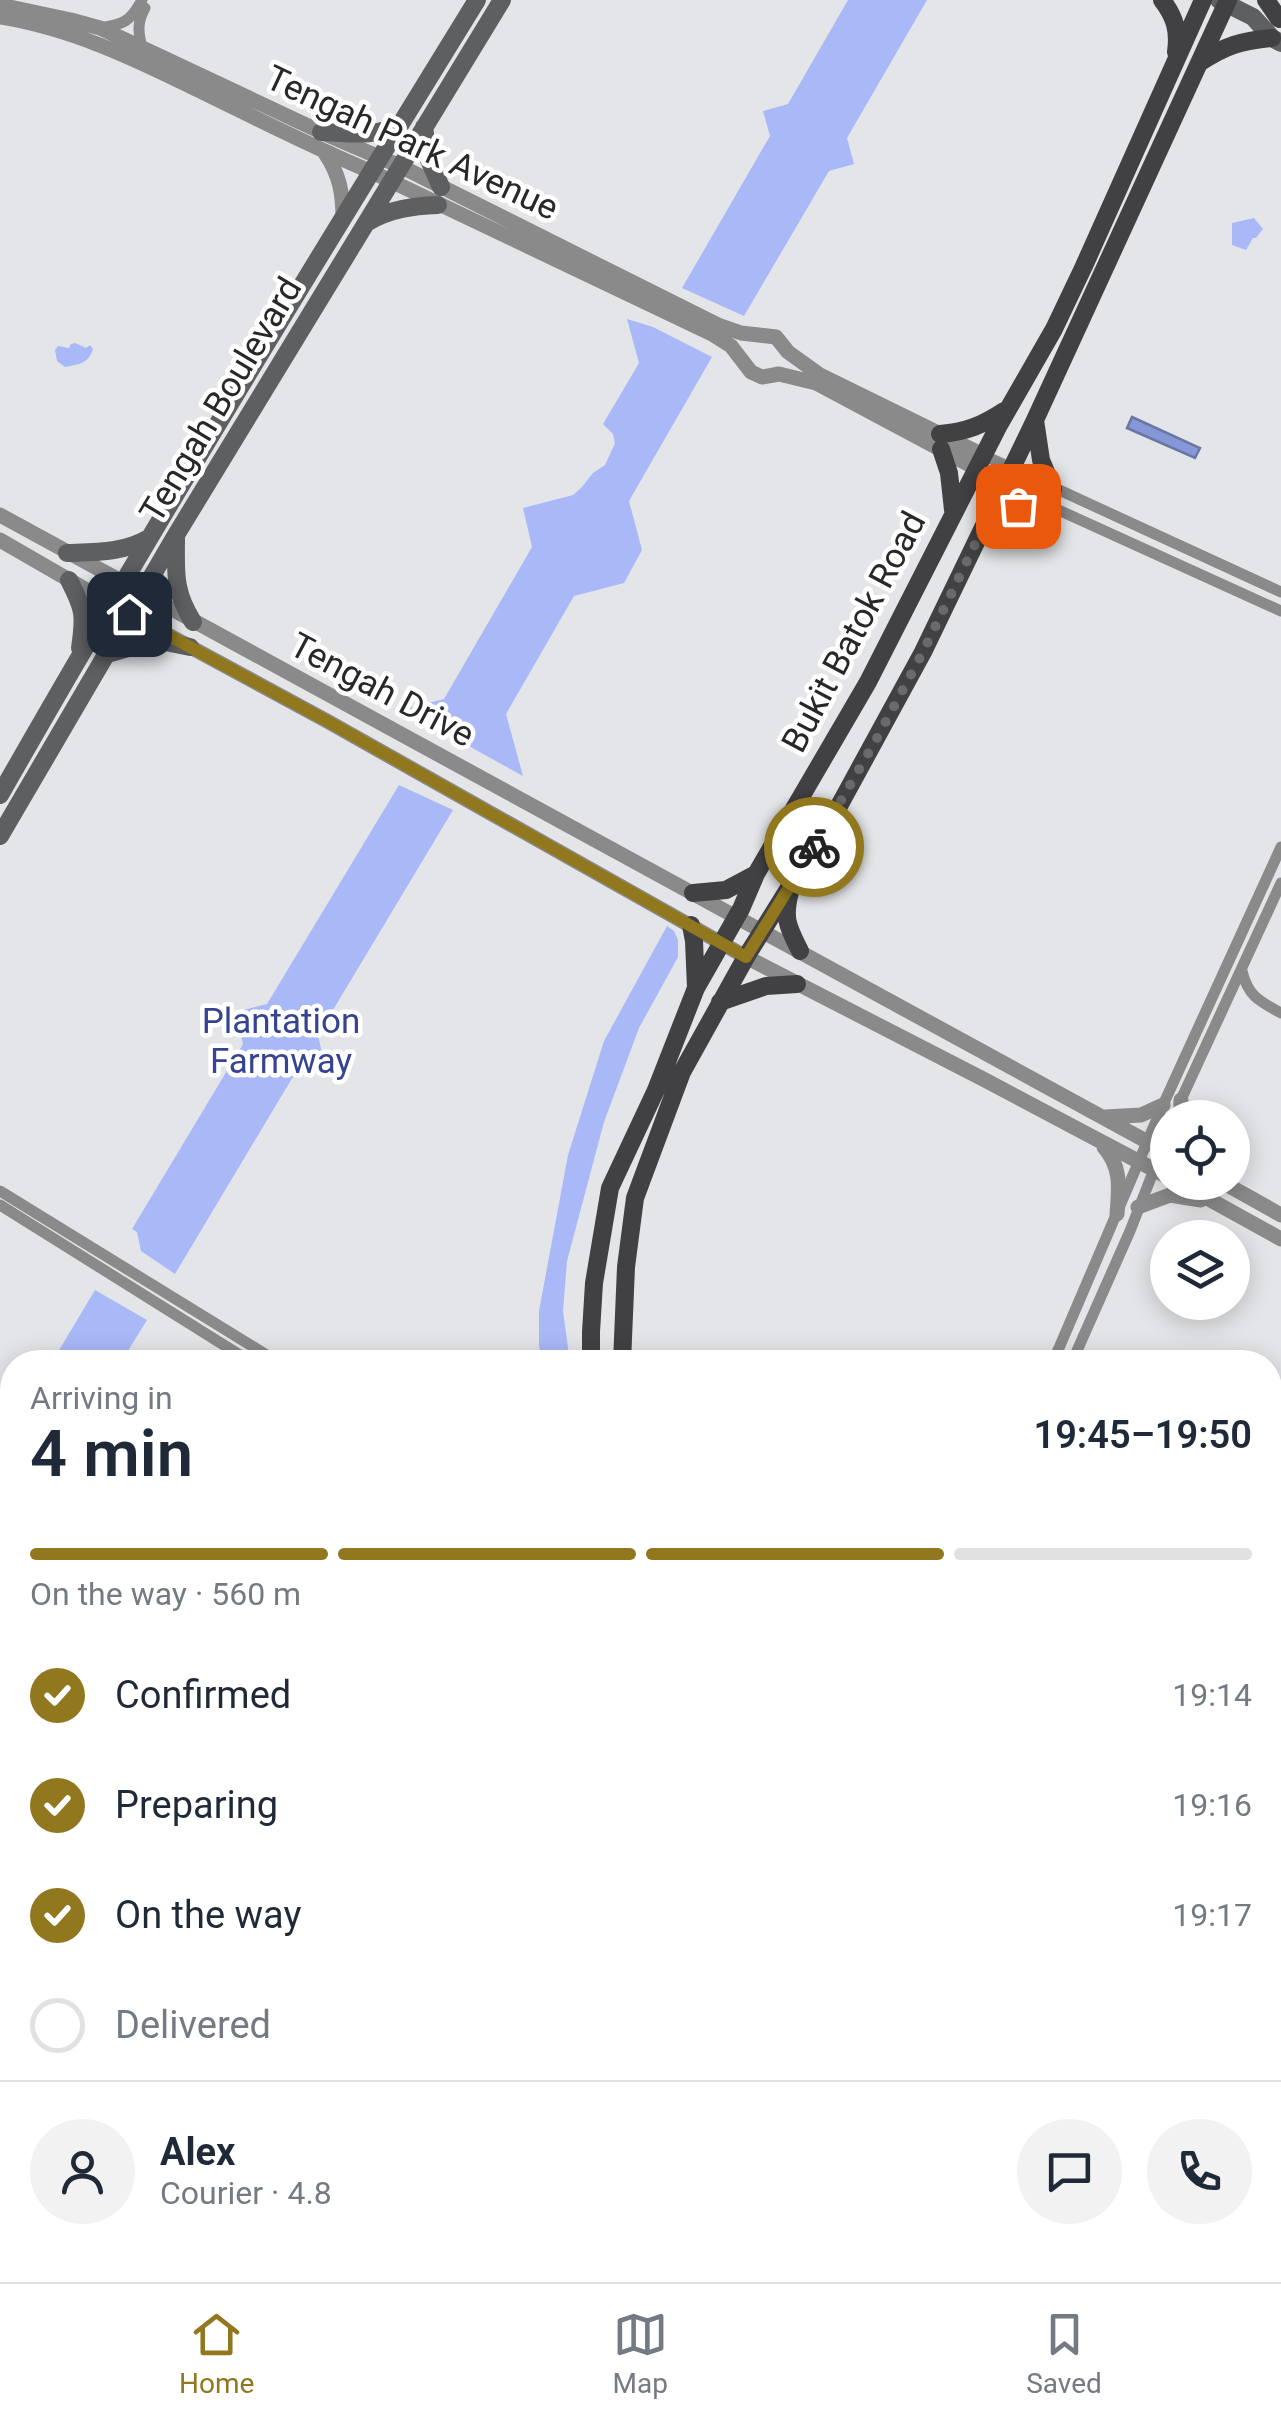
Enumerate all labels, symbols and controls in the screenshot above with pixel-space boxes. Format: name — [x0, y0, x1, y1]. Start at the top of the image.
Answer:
street label: Tengah Park Avenue — [260, 57, 564, 229]
street label: Tengah Boulevard — [132, 270, 310, 530]
pin — [976, 464, 1061, 549]
icon: bag — [991, 479, 1046, 534]
street label: Bukit Batok Road — [773, 505, 935, 759]
pin — [87, 572, 172, 657]
icon: home — [102, 587, 157, 642]
street label: Tengah Drive — [283, 624, 481, 756]
courier — [764, 797, 864, 897]
icon: bike — [787, 820, 842, 875]
park label: Plantation Farmway — [202, 1001, 360, 1082]
map controls — [1150, 1100, 1250, 1320]
button: locate — [1150, 1100, 1250, 1200]
button: layers — [1150, 1220, 1250, 1320]
text: Arriving in — [30, 1379, 173, 1417]
text: 19:45–19:50 — [1033, 1413, 1252, 1457]
text: 4 min — [30, 1416, 193, 1492]
text: On the way · 560 m — [30, 1575, 301, 1613]
icon: check — [30, 1668, 85, 1723]
text: Confirmed — [115, 1673, 291, 1717]
text: 19:14 — [1172, 1676, 1252, 1714]
icon: check — [30, 1778, 85, 1833]
text: Preparing — [115, 1783, 278, 1827]
text: 19:16 — [1172, 1786, 1252, 1824]
icon: check — [30, 1888, 85, 1943]
text: On the way — [115, 1893, 301, 1937]
text: 19:17 — [1172, 1896, 1252, 1934]
text: Delivered — [115, 2003, 271, 2047]
button: person — [30, 2119, 135, 2224]
button: chat — [1017, 2119, 1122, 2224]
button: phone — [1147, 2119, 1252, 2224]
text: Alex — [160, 2130, 235, 2174]
text: Courier · 4.8 — [160, 2174, 332, 2212]
tab: Home — [179, 2307, 254, 2400]
tab: Map — [613, 2307, 668, 2400]
tab: Saved — [1026, 2307, 1102, 2400]

